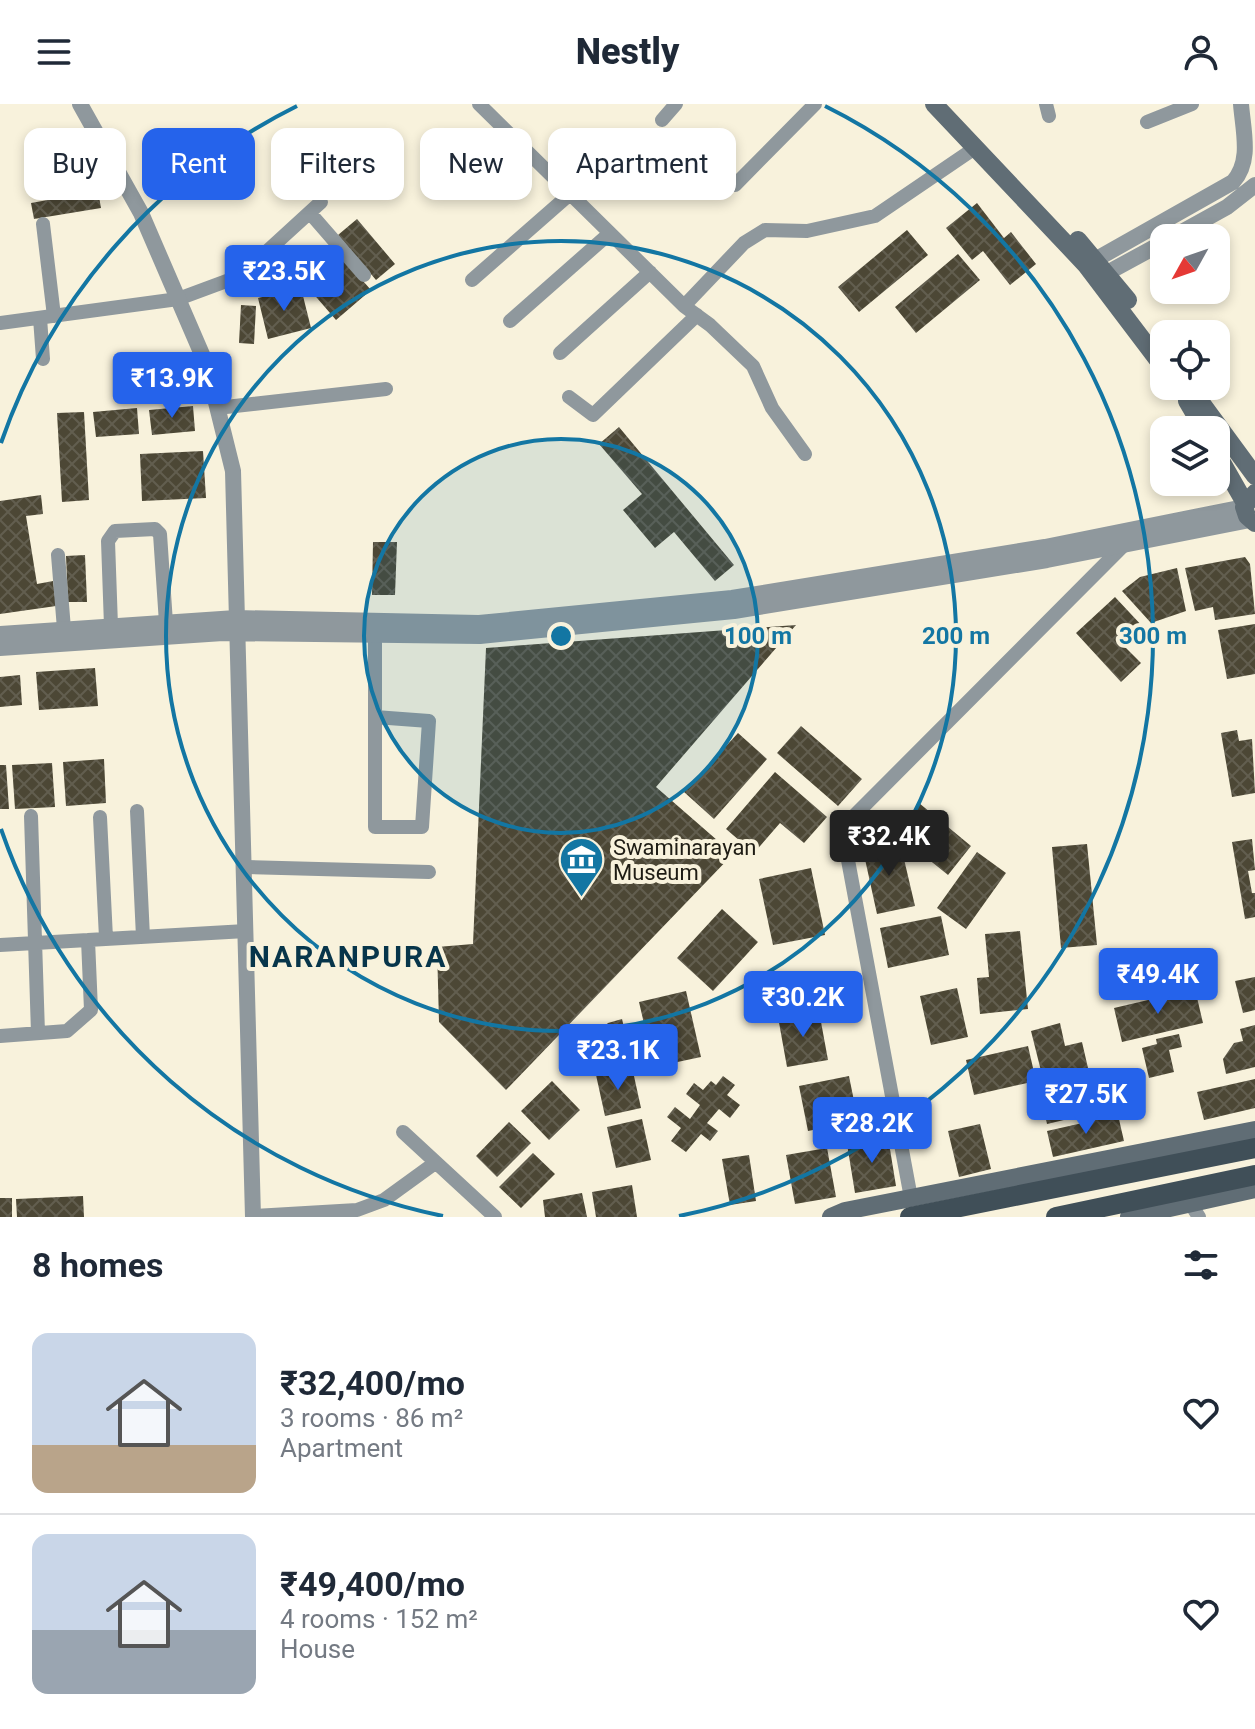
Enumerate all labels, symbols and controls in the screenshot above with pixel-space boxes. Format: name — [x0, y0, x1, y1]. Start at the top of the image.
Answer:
icon: menu — [32, 30, 76, 74]
icon: person — [1179, 30, 1223, 74]
text: Nestly — [576, 31, 679, 73]
chip: Buy — [24, 128, 126, 200]
chip: Rent — [142, 128, 255, 200]
chip: Filters — [271, 128, 404, 200]
chip: New — [420, 128, 532, 200]
chip: Apartment — [548, 128, 736, 200]
north arrow — [1150, 224, 1230, 304]
map controls — [1150, 224, 1230, 496]
pin: ₹23.5K — [219, 245, 349, 313]
text: ₹23.5K — [243, 256, 325, 286]
button: locate — [1150, 320, 1230, 400]
pin: ₹13.9K — [107, 352, 237, 420]
text: ₹13.9K — [131, 363, 213, 393]
button: layers — [1150, 416, 1230, 496]
centre of rings — [547, 622, 575, 650]
text: 100 m — [724, 622, 792, 650]
text: 200 m — [922, 622, 990, 650]
text: 300 m — [1119, 622, 1187, 650]
pin: ₹32.4K — [824, 810, 954, 878]
text: ₹32.4K — [848, 821, 930, 851]
place label: Swaminarayan Museum — [613, 835, 757, 885]
museum icon: Swaminarayan Museum — [558, 836, 606, 899]
district label: NARANPURA — [249, 939, 447, 974]
pin: ₹49.4K — [1093, 948, 1223, 1016]
text: ₹49.4K — [1117, 959, 1199, 989]
pin: ₹30.2K — [738, 971, 868, 1039]
text: ₹30.2K — [762, 982, 844, 1012]
pin: ₹23.1K — [553, 1024, 683, 1092]
text: ₹23.1K — [577, 1035, 659, 1065]
pin: ₹27.5K — [1021, 1068, 1151, 1136]
text: ₹27.5K — [1045, 1079, 1127, 1109]
pin: ₹28.2K — [807, 1097, 937, 1165]
text: ₹28.2K — [831, 1108, 913, 1138]
icon: filters — [1179, 1243, 1223, 1287]
text: 8 homes — [32, 1245, 163, 1285]
text: ₹32,400/mo — [280, 1363, 465, 1403]
icon: home — [96, 1365, 192, 1461]
icon: heart — [1179, 1391, 1223, 1435]
text: 3 rooms · 86 m² — [280, 1403, 463, 1433]
text: Apartment — [280, 1433, 403, 1463]
text: ₹49,400/mo — [280, 1564, 465, 1604]
icon: home — [96, 1566, 192, 1662]
icon: heart — [1179, 1592, 1223, 1636]
text: 4 rooms · 152 m² — [280, 1604, 478, 1634]
text: House — [280, 1634, 355, 1664]

